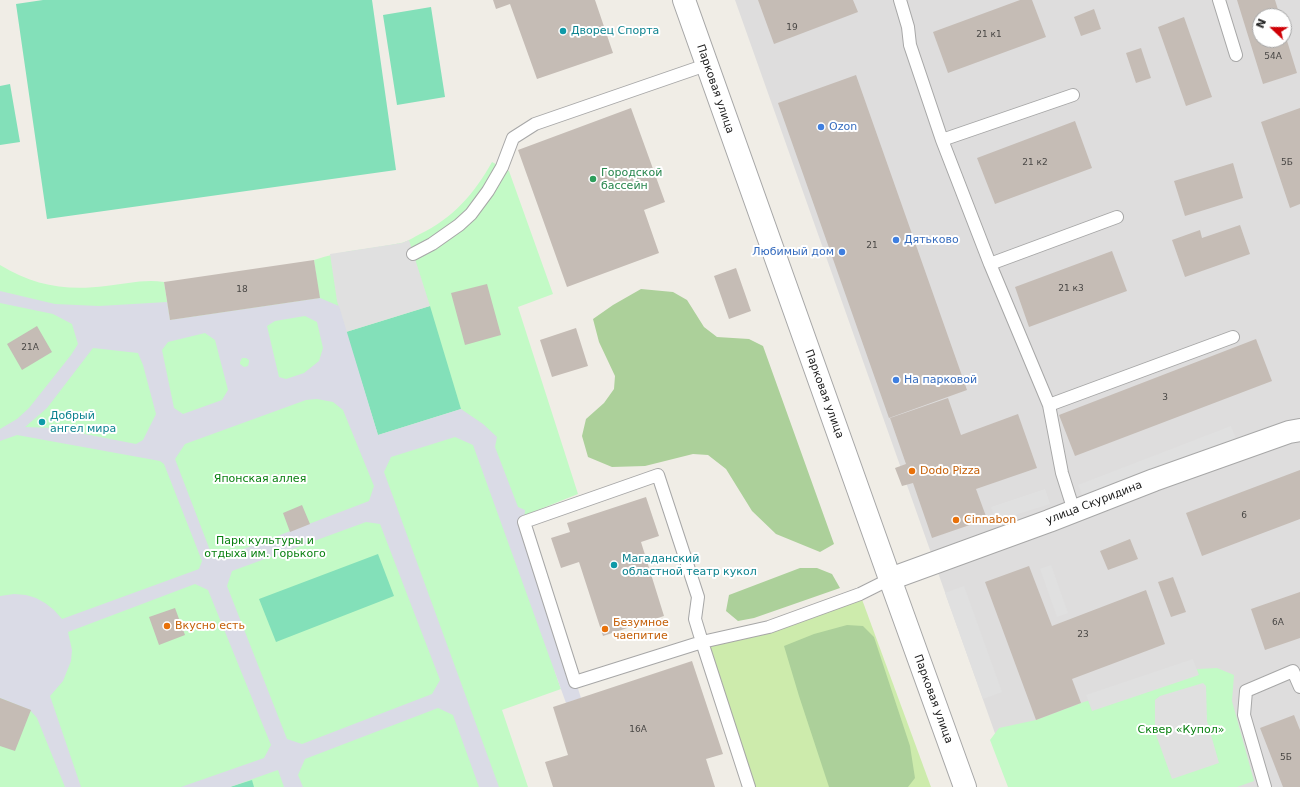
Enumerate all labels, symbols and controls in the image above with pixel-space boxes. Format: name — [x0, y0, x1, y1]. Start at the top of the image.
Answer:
north arrow — [1252, 8, 1292, 48]
text: N — [1254, 17, 1269, 30]
house number: 19 — [786, 23, 798, 33]
place label: Дворец Спорта — [571, 24, 659, 38]
marker: Дворец Спорта — [558, 26, 568, 36]
house number: 21 к1 — [976, 30, 1002, 40]
street label: Парковая улица — [694, 43, 736, 135]
house number: 54А — [1264, 52, 1282, 62]
place label: Ozon — [829, 120, 857, 134]
marker: Ozon — [816, 122, 826, 132]
house number: 21 к2 — [1022, 158, 1048, 168]
house number: 5Б — [1281, 158, 1293, 168]
place label: Городской бассейн — [601, 166, 662, 192]
marker: Городской бассейн — [588, 174, 598, 184]
place label: Дятьково — [904, 233, 959, 247]
marker: Дятьково — [891, 235, 901, 245]
house number: 21 — [866, 241, 878, 251]
place label: Любимый дом — [752, 245, 834, 259]
marker: Любимый дом — [837, 247, 847, 257]
house number: 21 к3 — [1058, 284, 1084, 294]
house number: 18 — [236, 285, 248, 295]
house number: 21А — [21, 343, 39, 353]
street label: Парковая улица — [802, 348, 846, 440]
place label: На парковой — [904, 373, 977, 387]
marker: На парковой — [891, 375, 901, 385]
house number: 3 — [1162, 393, 1168, 403]
place label: Добрый ангел мира — [50, 409, 116, 435]
marker: Добрый ангел мира — [37, 417, 47, 427]
place label: Dodo Pizza — [920, 464, 980, 478]
marker: Dodo Pizza — [907, 466, 917, 476]
park label: Японская аллея — [214, 472, 306, 486]
street label: улица Скуридина — [1044, 479, 1144, 527]
house number: 6 — [1241, 511, 1247, 521]
place label: Cinnabon — [964, 513, 1016, 527]
marker: Cinnabon — [951, 515, 961, 525]
park label: Парк культуры и отдыха им. Горького — [204, 534, 326, 560]
place label: Магаданский областной театр кукол — [622, 552, 757, 578]
marker: Магаданский областной театр кукол — [609, 560, 619, 570]
place label: Безумное чаепитие — [613, 616, 669, 642]
house number: 6А — [1272, 618, 1284, 628]
place label: Вкусно есть — [175, 619, 245, 633]
marker: Вкусно есть — [162, 621, 172, 631]
marker: Безумное чаепитие — [600, 624, 610, 634]
house number: 23 — [1077, 630, 1089, 640]
street label: Парковая улица — [911, 653, 955, 745]
park label: Сквер «Купол» — [1138, 723, 1224, 737]
house number: 16А — [629, 725, 647, 735]
house number: 5Б — [1280, 753, 1292, 763]

